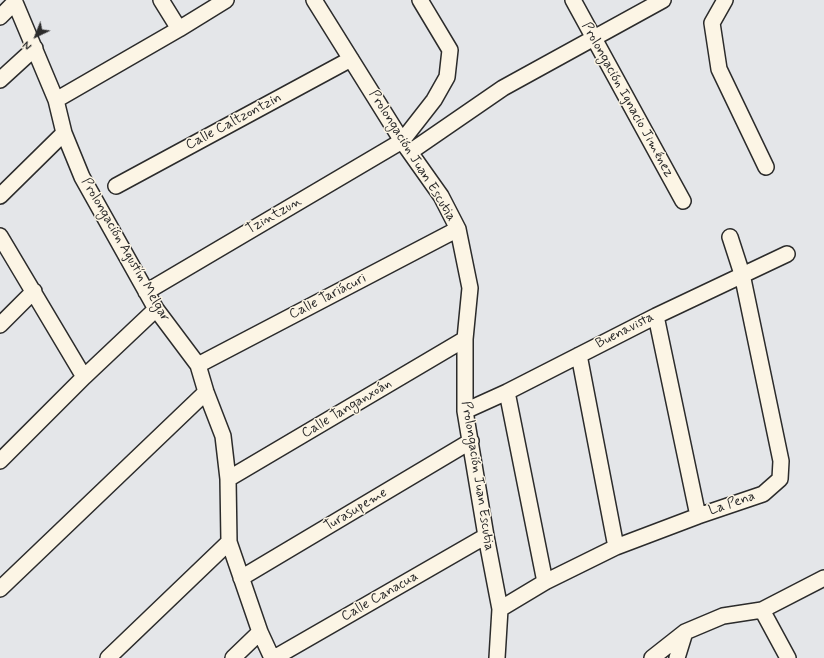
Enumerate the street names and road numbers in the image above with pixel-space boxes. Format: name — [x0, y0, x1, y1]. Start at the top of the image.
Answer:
street label: Prolongación Ignacio Jiménez — [577, 19, 677, 181]
street label: Prolongación Juan Escutia — [365, 87, 459, 225]
street label: Calle Caltzontzin — [183, 90, 285, 154]
street label: Prolongación Agustín Melgar — [77, 175, 173, 325]
street label: Tzintzun — [243, 193, 305, 239]
street label: Calle Tariácuri — [287, 270, 369, 324]
street label: Buenavista — [593, 309, 657, 353]
street label: Calle Tanganxoán — [299, 376, 395, 442]
street label: Prolongación Juan Escutia — [457, 400, 497, 552]
street label: Turasupeme — [321, 485, 391, 535]
street label: La Pena — [707, 488, 757, 520]
street label: Calle Canacua — [339, 568, 421, 626]

